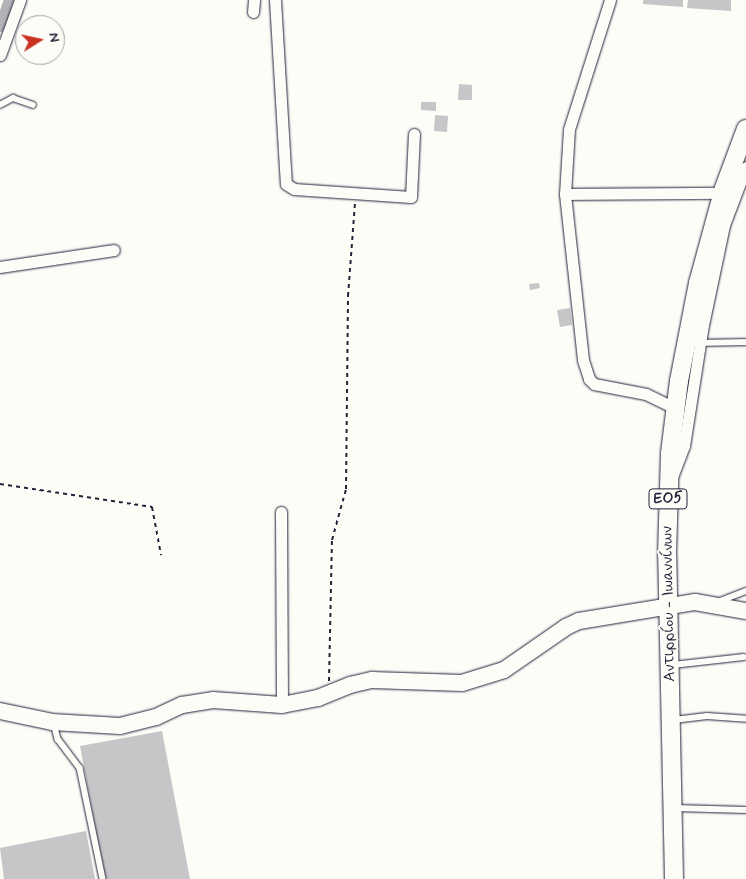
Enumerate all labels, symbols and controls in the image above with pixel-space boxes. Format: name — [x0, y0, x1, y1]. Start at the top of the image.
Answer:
north arrow — [15, 15, 65, 65]
text: N — [44, 31, 63, 44]
road number: ΕΟ5 — [648, 486, 688, 512]
street label: Αντιρρίου - Ιωαννίνων — [658, 526, 680, 682]

